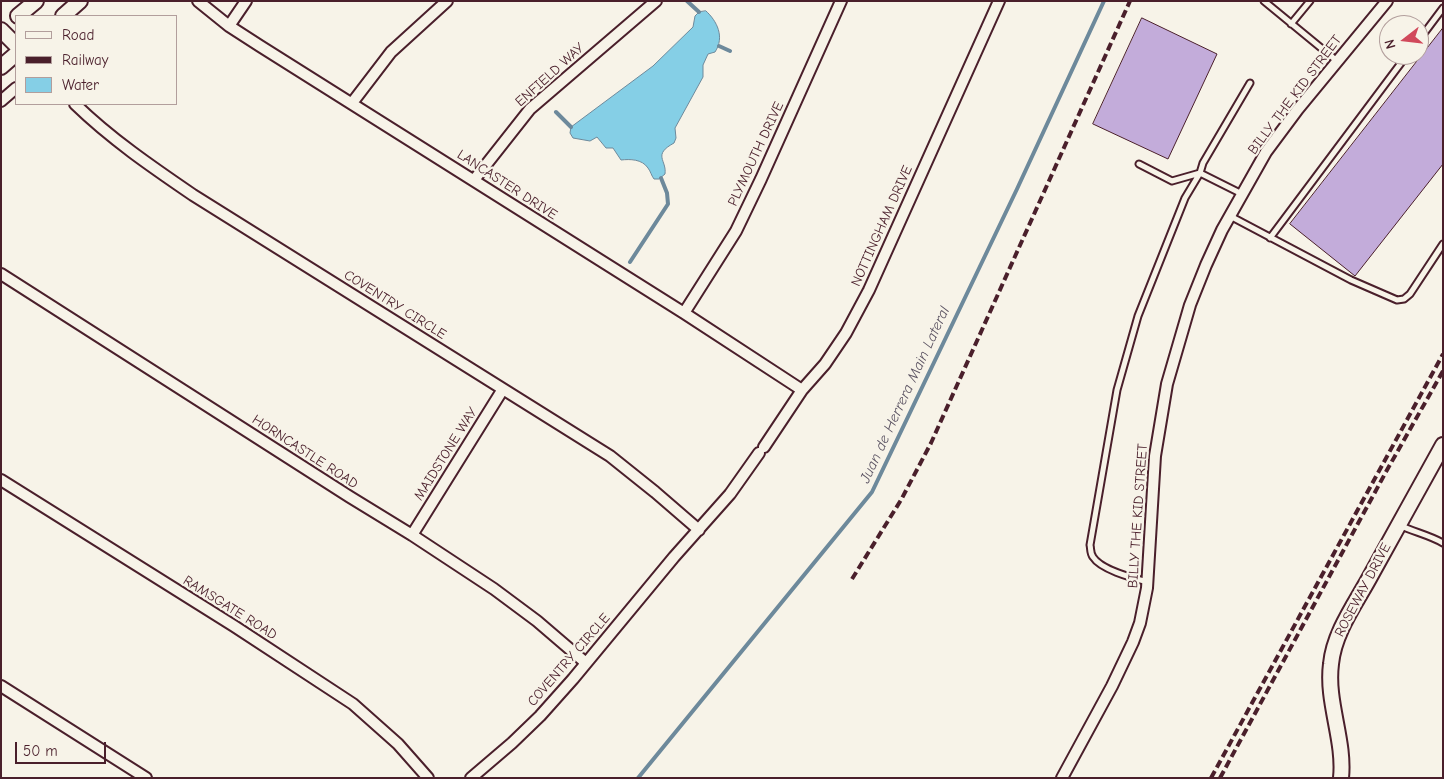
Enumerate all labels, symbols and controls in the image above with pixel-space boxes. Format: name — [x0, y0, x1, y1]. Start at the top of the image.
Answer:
legend — [15, 15, 178, 105]
north arrow — [1379, 15, 1429, 65]
text: Road — [62, 26, 94, 44]
street label: BILLY THE KID STREET — [1245, 32, 1345, 158]
text: N — [1381, 37, 1399, 51]
street label: ENFIELD WAY — [512, 40, 588, 110]
text: Railway — [62, 51, 108, 69]
text: Water — [62, 76, 99, 94]
street label: PLYMOUTH DRIVE — [724, 99, 788, 209]
street label: LANCASTER DRIVE — [454, 146, 560, 224]
street label: NOTTINGHAM DRIVE — [848, 163, 916, 289]
street label: COVENTRY CIRCLE — [341, 267, 449, 343]
water label: Juan de Herrera Main Lateral — [856, 304, 954, 486]
street label: MAIDSTONE WAY — [411, 404, 481, 504]
street label: HORNCASTLE ROAD — [249, 412, 361, 492]
street label: BILLY THE KID STREET — [1125, 443, 1151, 589]
street label: ROSEWAY DRIVE — [1331, 540, 1395, 640]
street label: RAMSGATE ROAD — [180, 572, 280, 644]
street label: COVENTRY CIRCLE — [524, 610, 614, 710]
scale bar — [18, 732, 109, 764]
text: 50 m — [23, 742, 58, 760]

